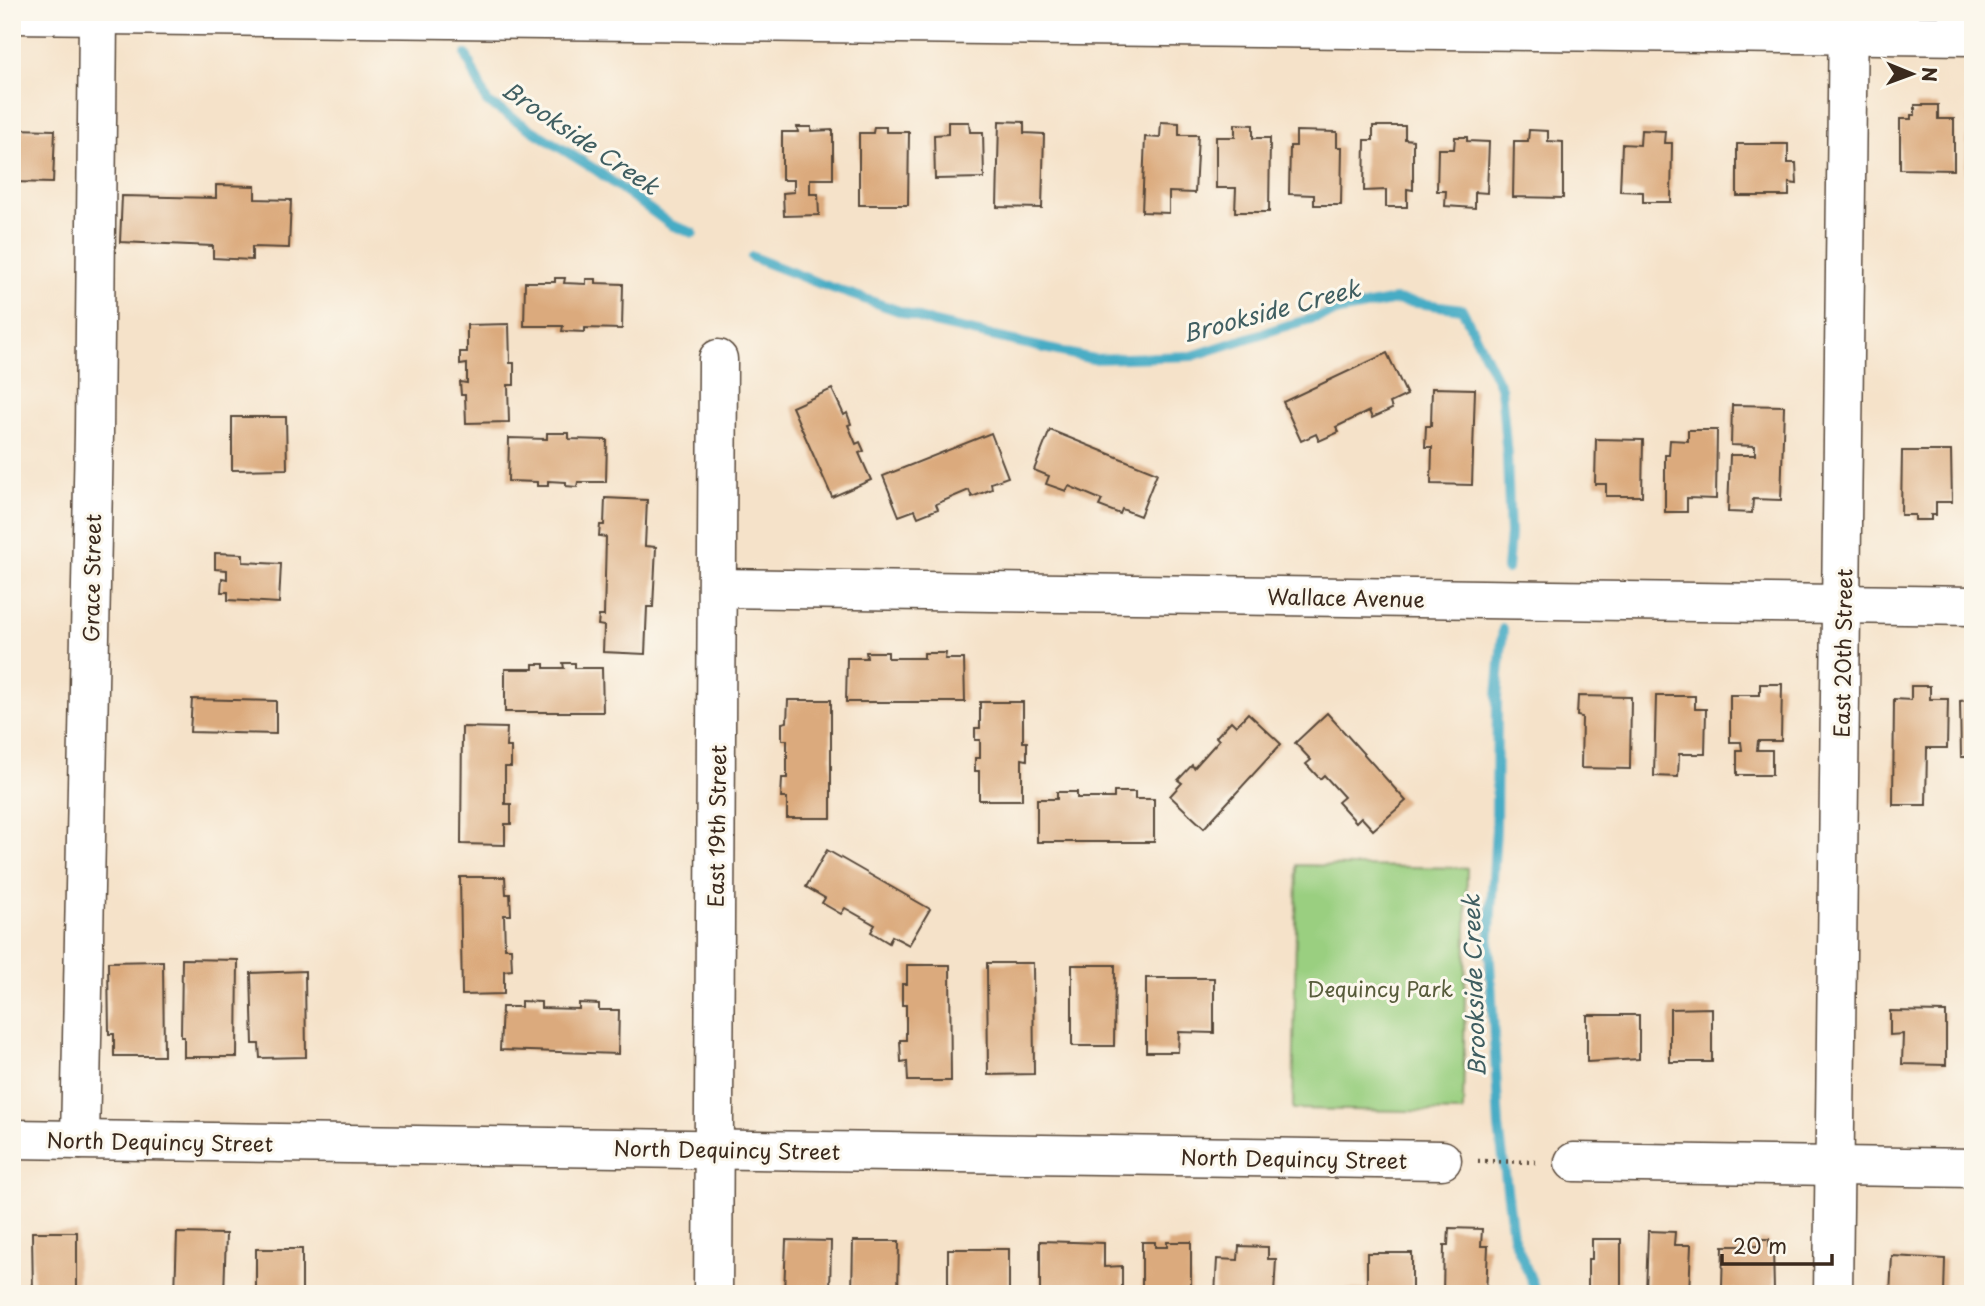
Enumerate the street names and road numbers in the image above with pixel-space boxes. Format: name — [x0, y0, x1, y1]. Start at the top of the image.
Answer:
street label: Grace Street — [74, 514, 108, 642]
street label: East 20th Street — [1825, 568, 1859, 738]
street label: Wallace Avenue — [1267, 580, 1425, 614]
street label: East 19th Street — [699, 744, 733, 908]
street label: North Dequincy Street — [46, 1123, 274, 1159]
street label: North Dequincy Street — [613, 1131, 841, 1167]
street label: North Dequincy Street — [1180, 1140, 1408, 1176]

